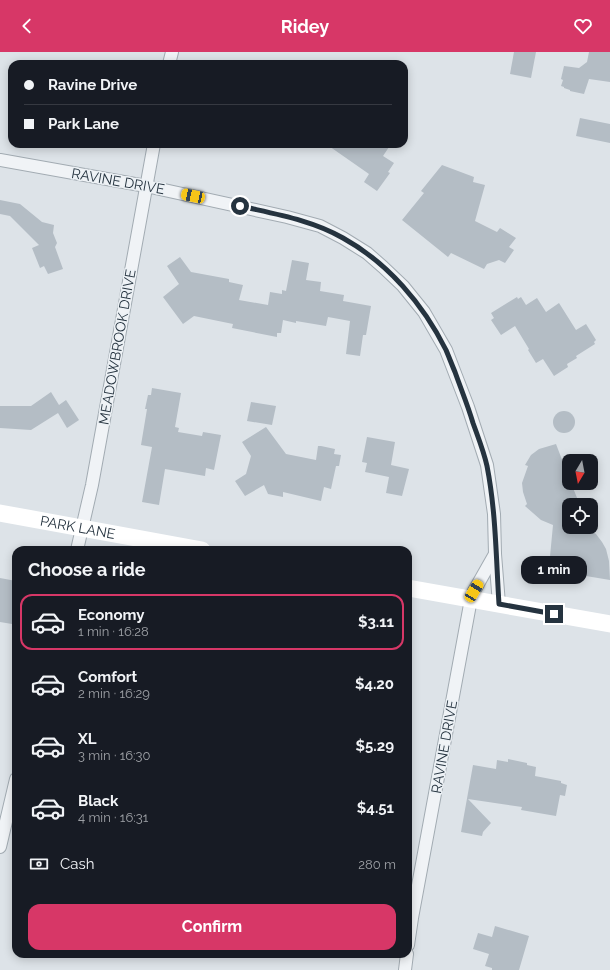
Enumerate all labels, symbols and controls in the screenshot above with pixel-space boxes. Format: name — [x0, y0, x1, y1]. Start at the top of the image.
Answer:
icon: back — [16, 15, 38, 37]
icon: heart — [572, 15, 594, 37]
text: Ridey — [281, 16, 329, 37]
text: Ravine Drive — [48, 76, 137, 94]
text: Park Lane — [48, 115, 119, 133]
street label: RAVINE DRIVE — [70, 165, 166, 197]
car — [180, 188, 206, 204]
route start — [231, 197, 249, 215]
street label: MEADOWBROOK DRIVE — [95, 268, 139, 426]
north arrow — [562, 454, 598, 490]
map controls — [562, 454, 598, 534]
button: locate — [562, 498, 598, 534]
street label: PARK LANE — [39, 513, 117, 542]
callout: 1 min — [521, 556, 587, 584]
text: Choose a ride — [28, 559, 146, 580]
text: 1 min — [538, 562, 570, 577]
car — [463, 578, 485, 604]
icon: car — [30, 604, 66, 640]
route end — [545, 605, 563, 623]
text: Economy — [78, 606, 145, 624]
text: $3.11 — [358, 613, 394, 631]
text: 1 min · 16:28 — [78, 624, 149, 639]
icon: car — [30, 666, 66, 702]
text: Comfort — [78, 668, 137, 686]
text: $4.20 — [355, 675, 394, 693]
text: 2 min · 16:29 — [78, 686, 150, 701]
street label: RAVINE DRIVE — [428, 699, 460, 795]
icon: car — [30, 728, 66, 764]
text: XL — [78, 730, 96, 748]
text: $5.29 — [356, 737, 394, 755]
text: 3 min · 16:30 — [78, 748, 150, 763]
icon: car — [30, 790, 66, 826]
text: Black — [78, 792, 118, 810]
text: $4.51 — [357, 799, 394, 817]
text: 4 min · 16:31 — [78, 810, 148, 825]
icon: cash — [28, 853, 50, 875]
text: Cash — [60, 855, 94, 873]
text: 280 m — [358, 857, 396, 872]
button: Confirm — [28, 904, 396, 950]

